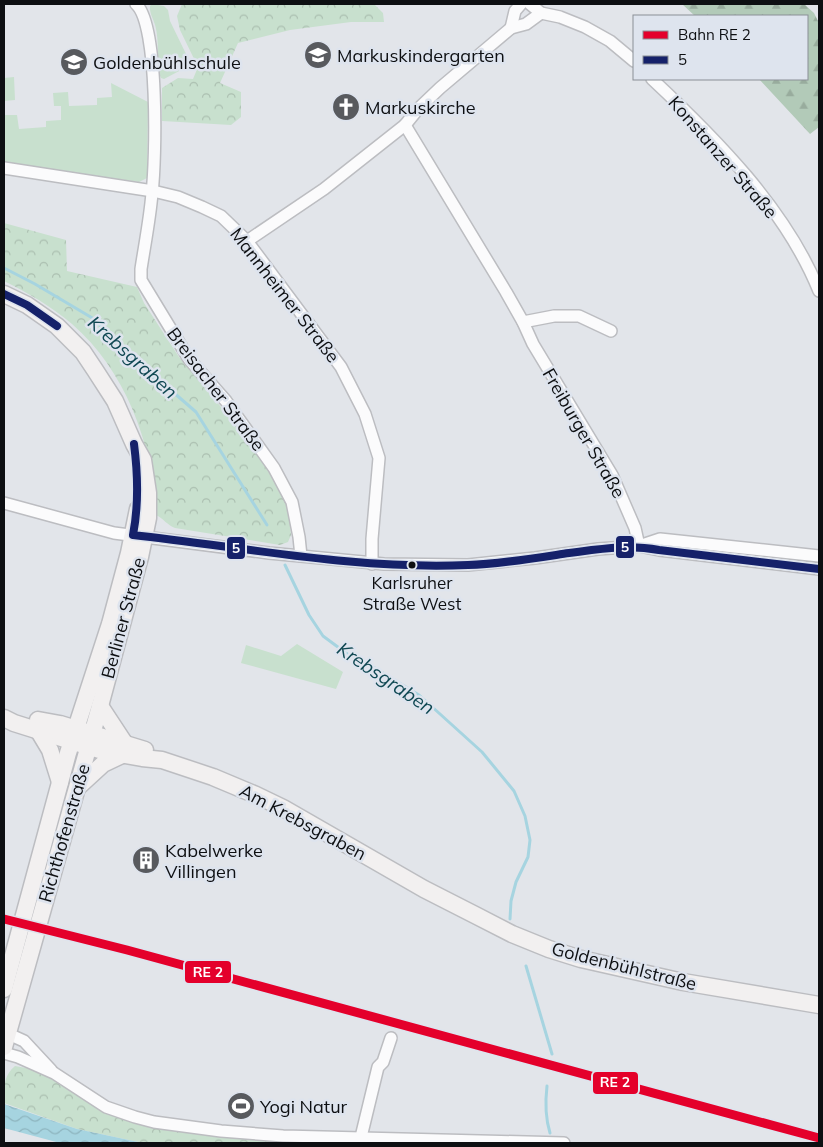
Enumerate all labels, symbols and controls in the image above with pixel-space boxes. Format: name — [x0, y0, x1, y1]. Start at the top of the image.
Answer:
legend — [633, 15, 808, 80]
text: Bahn RE 2 — [678, 25, 751, 44]
school or university icon: Markuskindergarten — [303, 40, 333, 70]
place label: Markuskindergarten — [337, 44, 505, 67]
school or university icon: Goldenbühlschule — [59, 47, 89, 77]
text: 5 — [678, 50, 687, 69]
place label: Goldenbühlschule — [93, 51, 241, 74]
street label: Konstanzer Straße — [664, 91, 782, 223]
church icon: Markuskirche — [331, 92, 361, 122]
place label: Markuskirche — [365, 96, 476, 119]
street label: Mannheimer Straße — [225, 223, 345, 367]
water label: Krebsgraben — [83, 310, 183, 404]
street label: Breisacher Straße — [162, 323, 270, 455]
street label: Freiburger Straße — [538, 364, 630, 502]
line badge: 5 — [615, 535, 635, 559]
line badge: 5 — [226, 536, 246, 560]
text: 5 — [621, 538, 629, 556]
text: 5 — [232, 539, 240, 557]
street label: Berliner Straße — [96, 555, 150, 681]
marker: Karlsruher Straße West — [407, 560, 417, 570]
place label: Karlsruher Straße West — [363, 572, 461, 614]
water label: Krebsgraben — [333, 637, 439, 719]
street label: Richthofenstraße — [33, 761, 95, 905]
street label: Am Krebsgraben — [236, 779, 370, 865]
place label: Kabelwerke Villingen — [165, 839, 263, 883]
building icon: Kabelwerke Villingen — [131, 845, 161, 875]
street label: Goldenbühlstraße — [549, 937, 699, 995]
line badge: RE 2 — [184, 960, 232, 984]
text: RE 2 — [193, 963, 223, 981]
line badge: RE 2 — [592, 1071, 639, 1095]
text: RE 2 — [600, 1073, 630, 1091]
sports icon: Yogi Natur — [226, 1091, 256, 1121]
place label: Yogi Natur — [259, 1095, 348, 1118]

